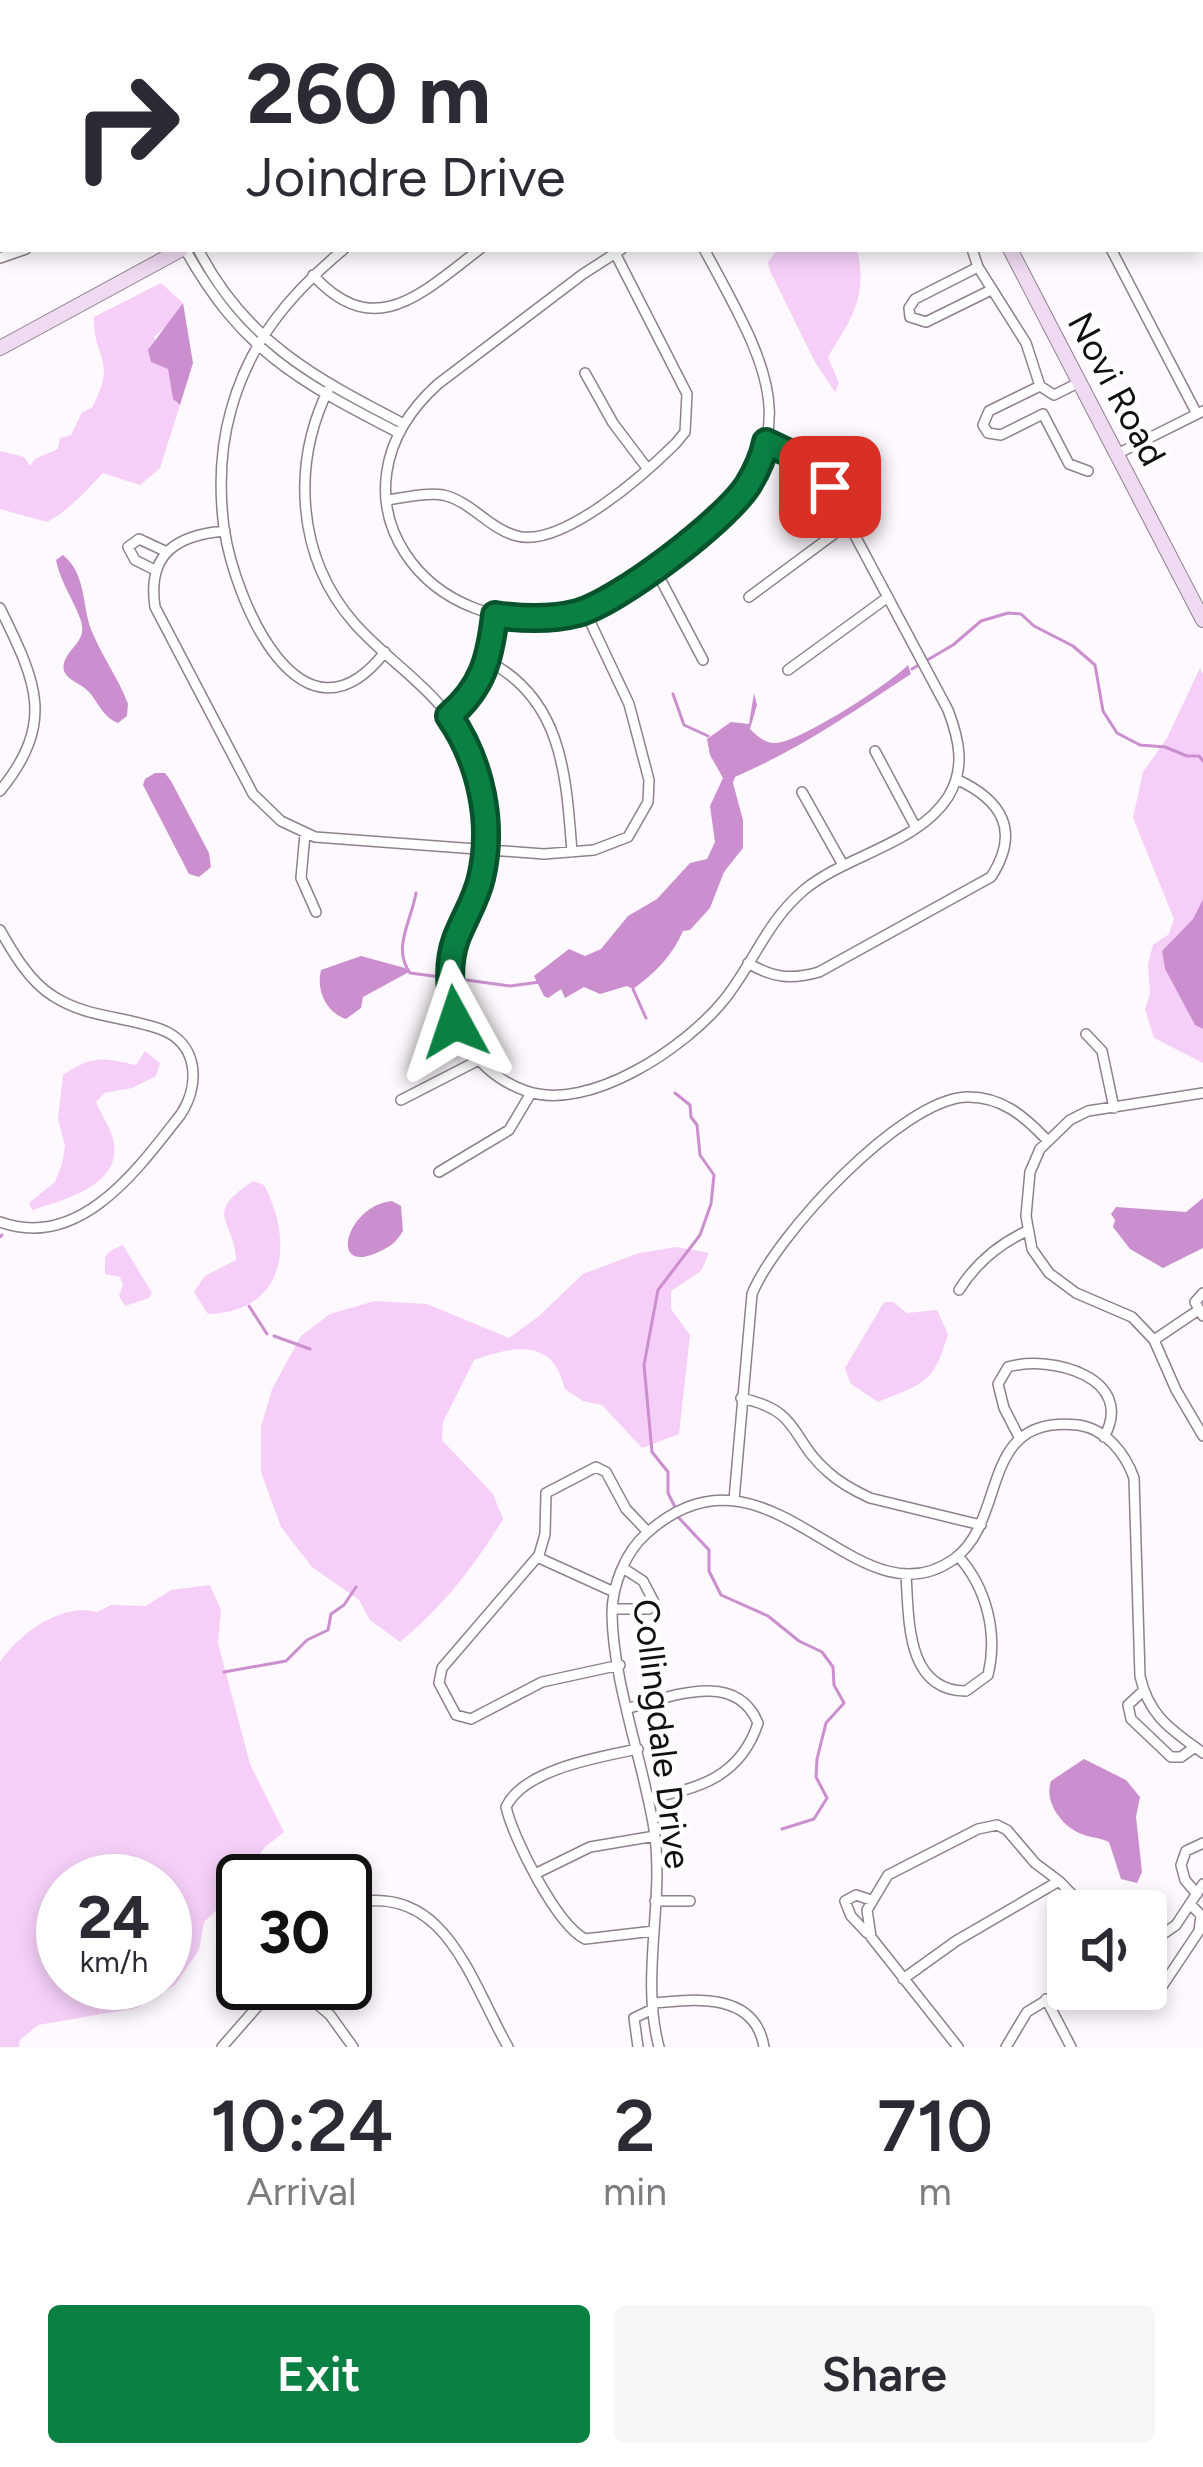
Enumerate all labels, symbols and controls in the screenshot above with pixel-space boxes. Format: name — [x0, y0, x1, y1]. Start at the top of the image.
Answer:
text: 260 m — [246, 43, 491, 144]
icon: right — [48, 48, 204, 204]
text: Joindre Drive — [246, 145, 565, 210]
street label: Novi Road — [1059, 305, 1175, 473]
pin — [779, 436, 881, 538]
icon: arrive — [797, 454, 863, 520]
position arrow — [392, 959, 518, 1085]
street label: Collingdale Drive — [624, 1597, 700, 1871]
speed limit sign: 30 — [216, 1854, 372, 2010]
text: 24 — [78, 1881, 150, 1953]
map controls — [1047, 1890, 1167, 2010]
button: sound — [1047, 1890, 1167, 2010]
text: km/h — [80, 1943, 148, 1980]
text: 10:24 — [210, 2083, 393, 2169]
text: 2 — [615, 2083, 656, 2169]
text: 710 — [877, 2083, 993, 2169]
text: Arrival — [246, 2168, 357, 2215]
text: min — [603, 2168, 667, 2215]
text: m — [918, 2168, 952, 2215]
button: Exit — [48, 2305, 590, 2443]
button: Share — [614, 2305, 1155, 2443]

